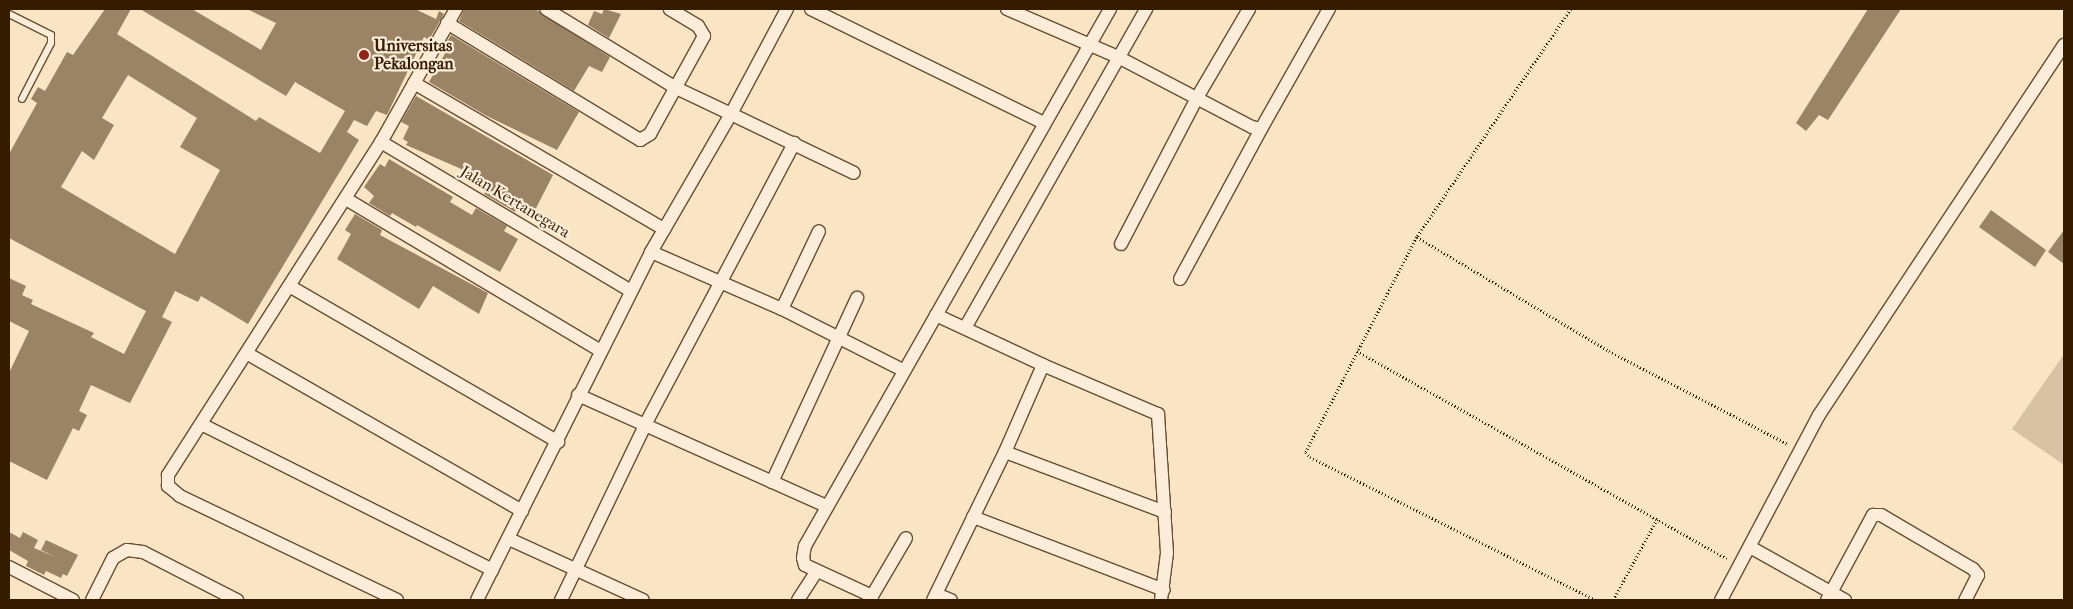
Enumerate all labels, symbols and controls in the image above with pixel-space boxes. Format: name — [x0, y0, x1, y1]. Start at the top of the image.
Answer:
place label: Universitas Pekalongan — [374, 36, 454, 74]
marker: Universitas Pekalongan — [358, 49, 370, 61]
street label: Jalan Kertanegara — [457, 162, 573, 242]

